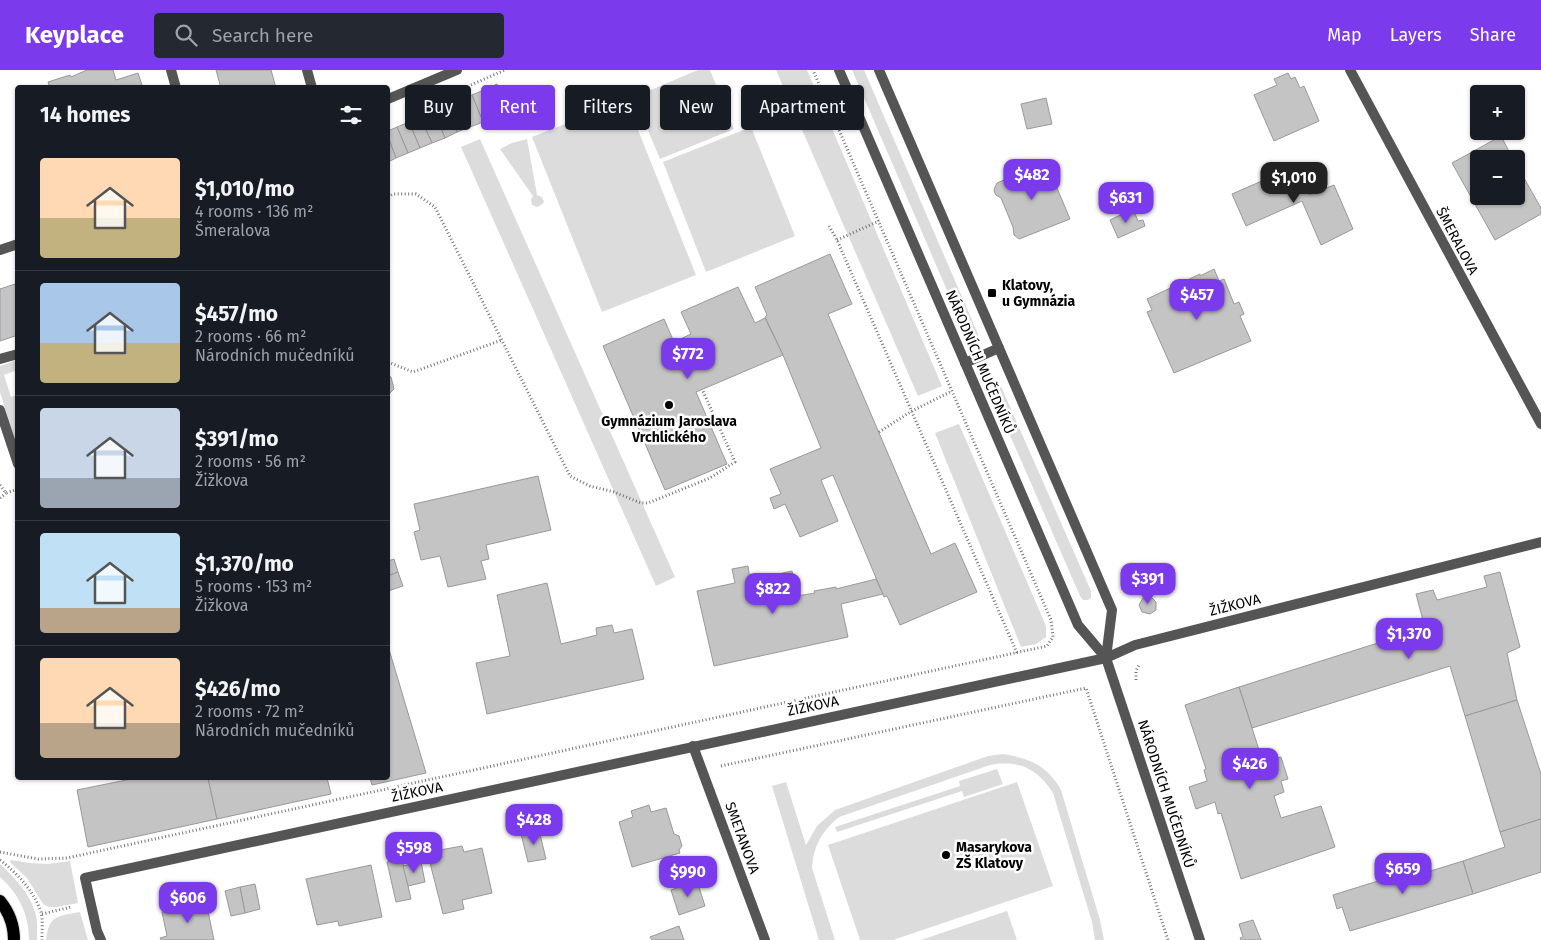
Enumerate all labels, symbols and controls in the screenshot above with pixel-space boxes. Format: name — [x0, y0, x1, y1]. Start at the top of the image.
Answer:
search box — [154, 13, 504, 58]
text: Keyplace — [25, 21, 124, 49]
icon: search — [172, 21, 200, 49]
text: Search here — [212, 24, 313, 47]
text: Map — [1327, 24, 1362, 46]
text: Layers — [1390, 24, 1442, 46]
text: Share — [1470, 24, 1516, 46]
chip: Buy — [405, 85, 471, 130]
chip: Rent — [481, 85, 555, 130]
chip: Filters — [565, 85, 650, 130]
chip: New — [660, 85, 731, 130]
chip: Apartment — [741, 85, 864, 130]
map controls — [1470, 85, 1525, 205]
button: + — [1470, 85, 1525, 140]
icon: filters — [337, 101, 365, 129]
text: 14 homes — [40, 102, 130, 128]
button: − — [1470, 150, 1525, 205]
pin: $482 — [1002, 158, 1062, 201]
pin: $1,010 — [1253, 162, 1335, 204]
text: $482 — [1014, 165, 1050, 184]
text: $1,010 — [1271, 168, 1317, 187]
text: $1,010/mo — [195, 176, 294, 202]
icon: home — [80, 178, 140, 238]
pin: $631 — [1096, 182, 1156, 224]
text: $631 — [1109, 188, 1143, 207]
text: 4 rooms · 136 m² — [195, 202, 313, 221]
street label: ŠMERALOVA — [1432, 204, 1483, 278]
text: Šmeralova — [195, 221, 271, 240]
place label: Klatovy, u Gymnázia — [1002, 277, 1076, 310]
pin: $457 — [1167, 278, 1227, 321]
text: $457 — [1180, 285, 1214, 304]
street label: NÁRODNÍCH MUČEDNÍKŮ — [942, 287, 1020, 437]
marker: Klatovy, u Gymnázia — [986, 287, 998, 299]
text: $457/mo — [195, 301, 278, 327]
icon: home — [80, 303, 140, 363]
text: 2 rooms · 66 m² — [195, 327, 306, 346]
pin: $772 — [658, 338, 718, 380]
text: $772 — [672, 344, 704, 363]
text: Národních mučedníků — [195, 346, 355, 365]
marker: Gymnázium Jaroslava Vrchlického — [663, 399, 675, 411]
place label: Gymnázium Jaroslava Vrchlického — [601, 413, 737, 446]
text: $391/mo — [195, 426, 279, 452]
icon: home — [80, 428, 140, 488]
text: 2 rooms · 56 m² — [195, 452, 306, 471]
text: Žižkova — [195, 471, 249, 490]
text: $1,370/mo — [195, 551, 294, 577]
icon: home — [80, 553, 140, 613]
pin: $391 — [1118, 562, 1178, 605]
text: $391 — [1132, 569, 1165, 588]
pin: $822 — [743, 572, 803, 615]
text: 5 rooms · 153 m² — [195, 577, 312, 596]
text: $822 — [756, 579, 790, 598]
street label: ŽIŽKOVA — [1207, 589, 1262, 620]
text: Žižkova — [195, 596, 249, 615]
pin: $1,370 — [1368, 618, 1450, 660]
text: $1,370 — [1387, 624, 1431, 643]
text: $426/mo — [195, 676, 281, 702]
icon: home — [80, 678, 140, 738]
street label: ŽIŽKOVA — [786, 691, 840, 720]
text: 2 rooms · 72 m² — [195, 702, 304, 721]
street label: NÁRODNÍCH MUČEDNÍKŮ — [1134, 717, 1200, 870]
text: Národních mučedníků — [195, 721, 355, 740]
pin: $426 — [1220, 748, 1280, 790]
text: $426 — [1233, 754, 1267, 773]
street label: ŽIŽKOVA — [390, 777, 444, 806]
street label: SMETANOVA — [721, 800, 763, 876]
pin: $428 — [504, 804, 564, 846]
text: $428 — [516, 810, 552, 829]
pin: $598 — [384, 832, 444, 874]
text: $598 — [396, 838, 432, 857]
place label: Masarykova ZŠ Klatovy — [956, 839, 1032, 872]
marker: Masarykova ZŠ Klatovy — [940, 849, 952, 861]
pin: $659 — [1373, 852, 1433, 895]
pin: $990 — [658, 856, 718, 898]
text: $659 — [1385, 859, 1421, 878]
text: $990 — [670, 862, 706, 881]
pin: $606 — [158, 882, 218, 924]
text: $606 — [170, 888, 206, 907]

